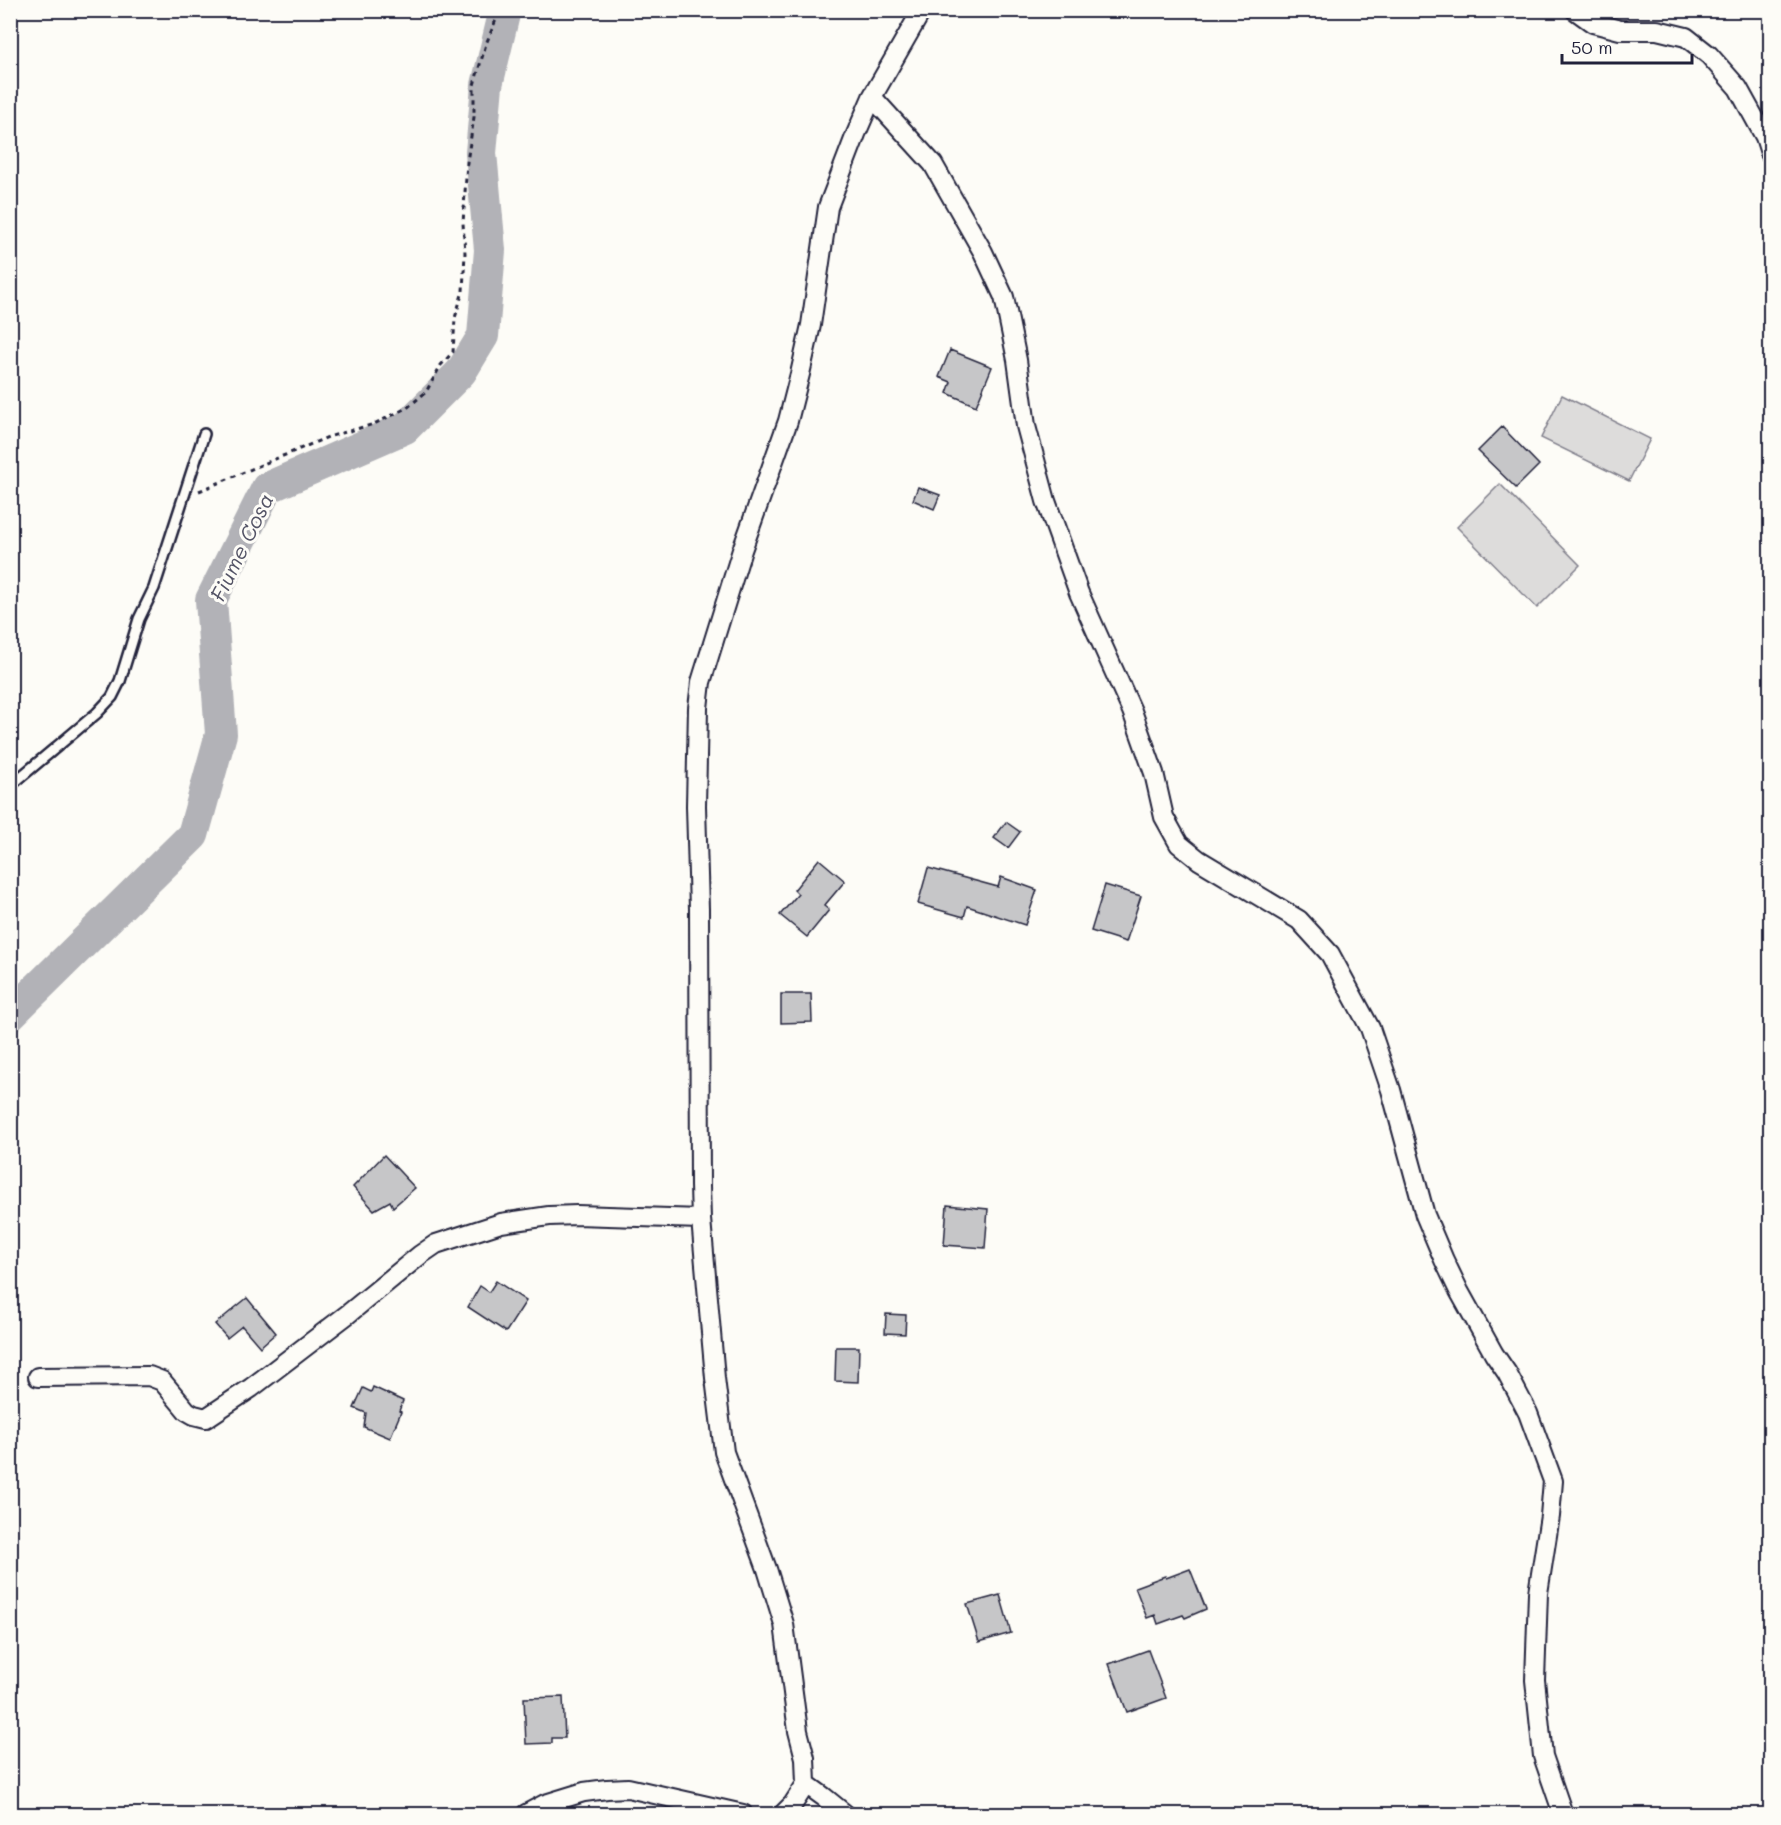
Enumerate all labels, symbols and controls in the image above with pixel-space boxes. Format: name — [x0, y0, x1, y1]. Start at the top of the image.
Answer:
scale bar — [1562, 27, 1692, 65]
text: 50 m — [1571, 35, 1613, 59]
water label: Fiume Cosa — [203, 489, 279, 605]

